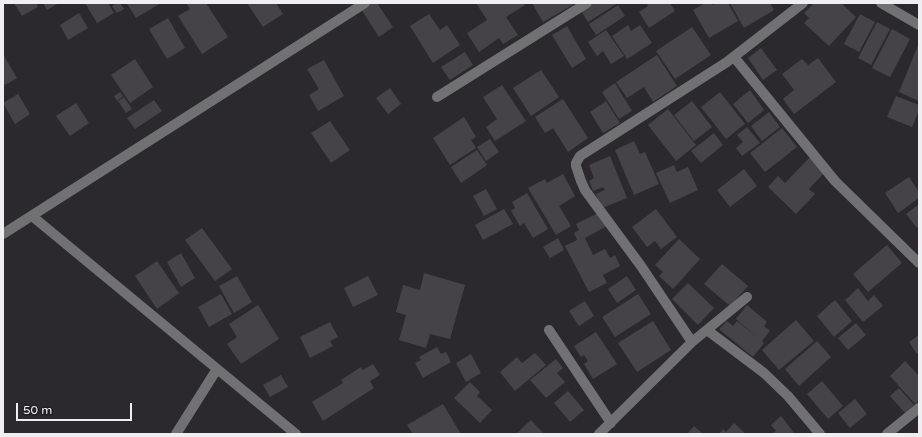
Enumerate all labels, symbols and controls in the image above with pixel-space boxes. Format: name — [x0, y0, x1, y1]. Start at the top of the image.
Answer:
scale bar — [18, 395, 134, 421]
text: 50 m — [23, 403, 52, 417]

